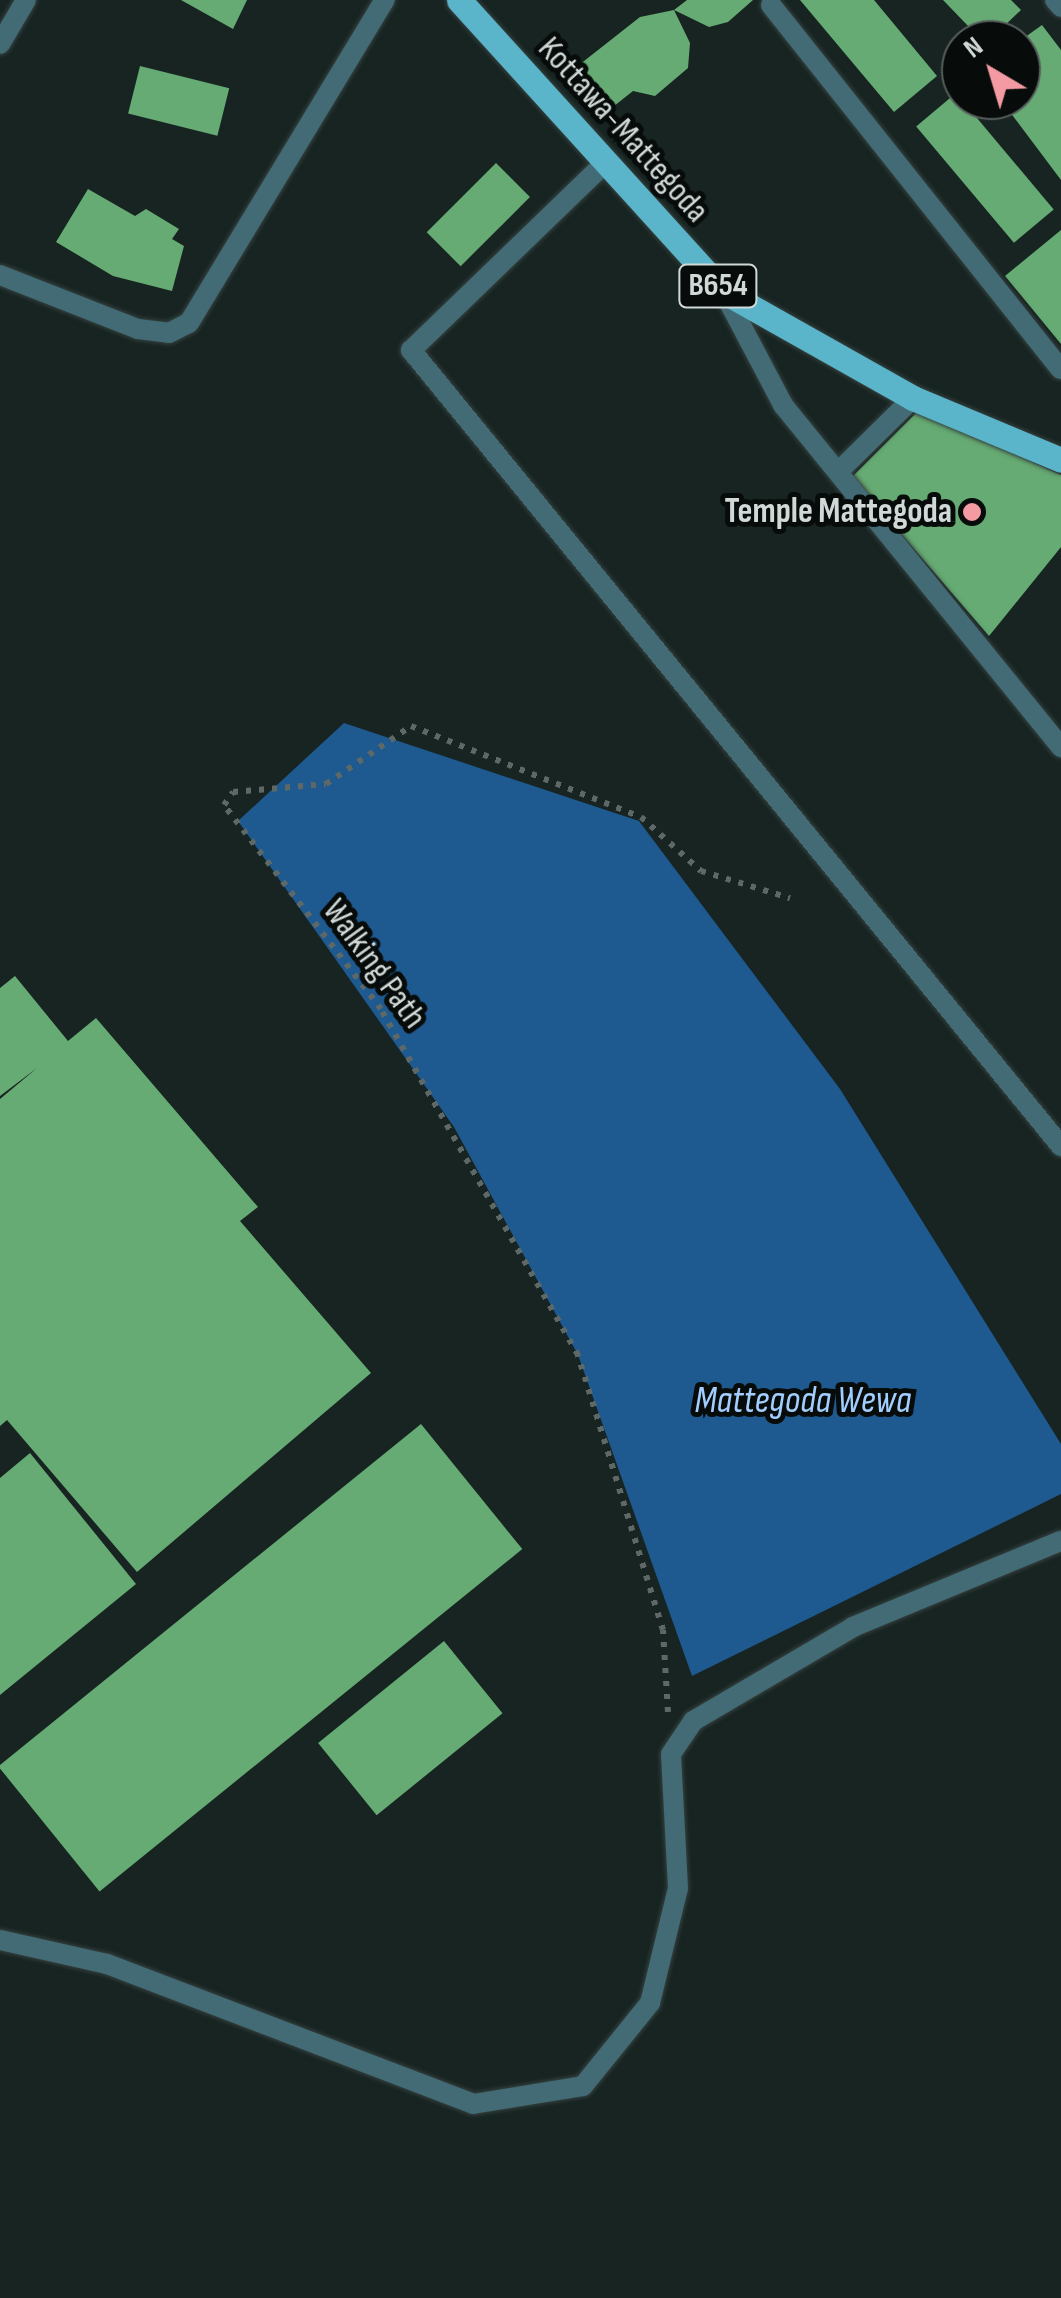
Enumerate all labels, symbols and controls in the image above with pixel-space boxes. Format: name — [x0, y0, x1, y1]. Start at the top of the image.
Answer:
north arrow — [941, 20, 1041, 120]
street label: Kottawa-Mattegoda — [529, 28, 717, 232]
text: N — [957, 30, 989, 65]
road number: B654 — [678, 259, 758, 313]
place label: Temple Mattegoda — [724, 491, 952, 533]
marker: Temple Mattegoda — [961, 501, 983, 523]
street label: Walking Path — [313, 891, 435, 1037]
water label: Mattegoda Wewa — [695, 1378, 911, 1424]

